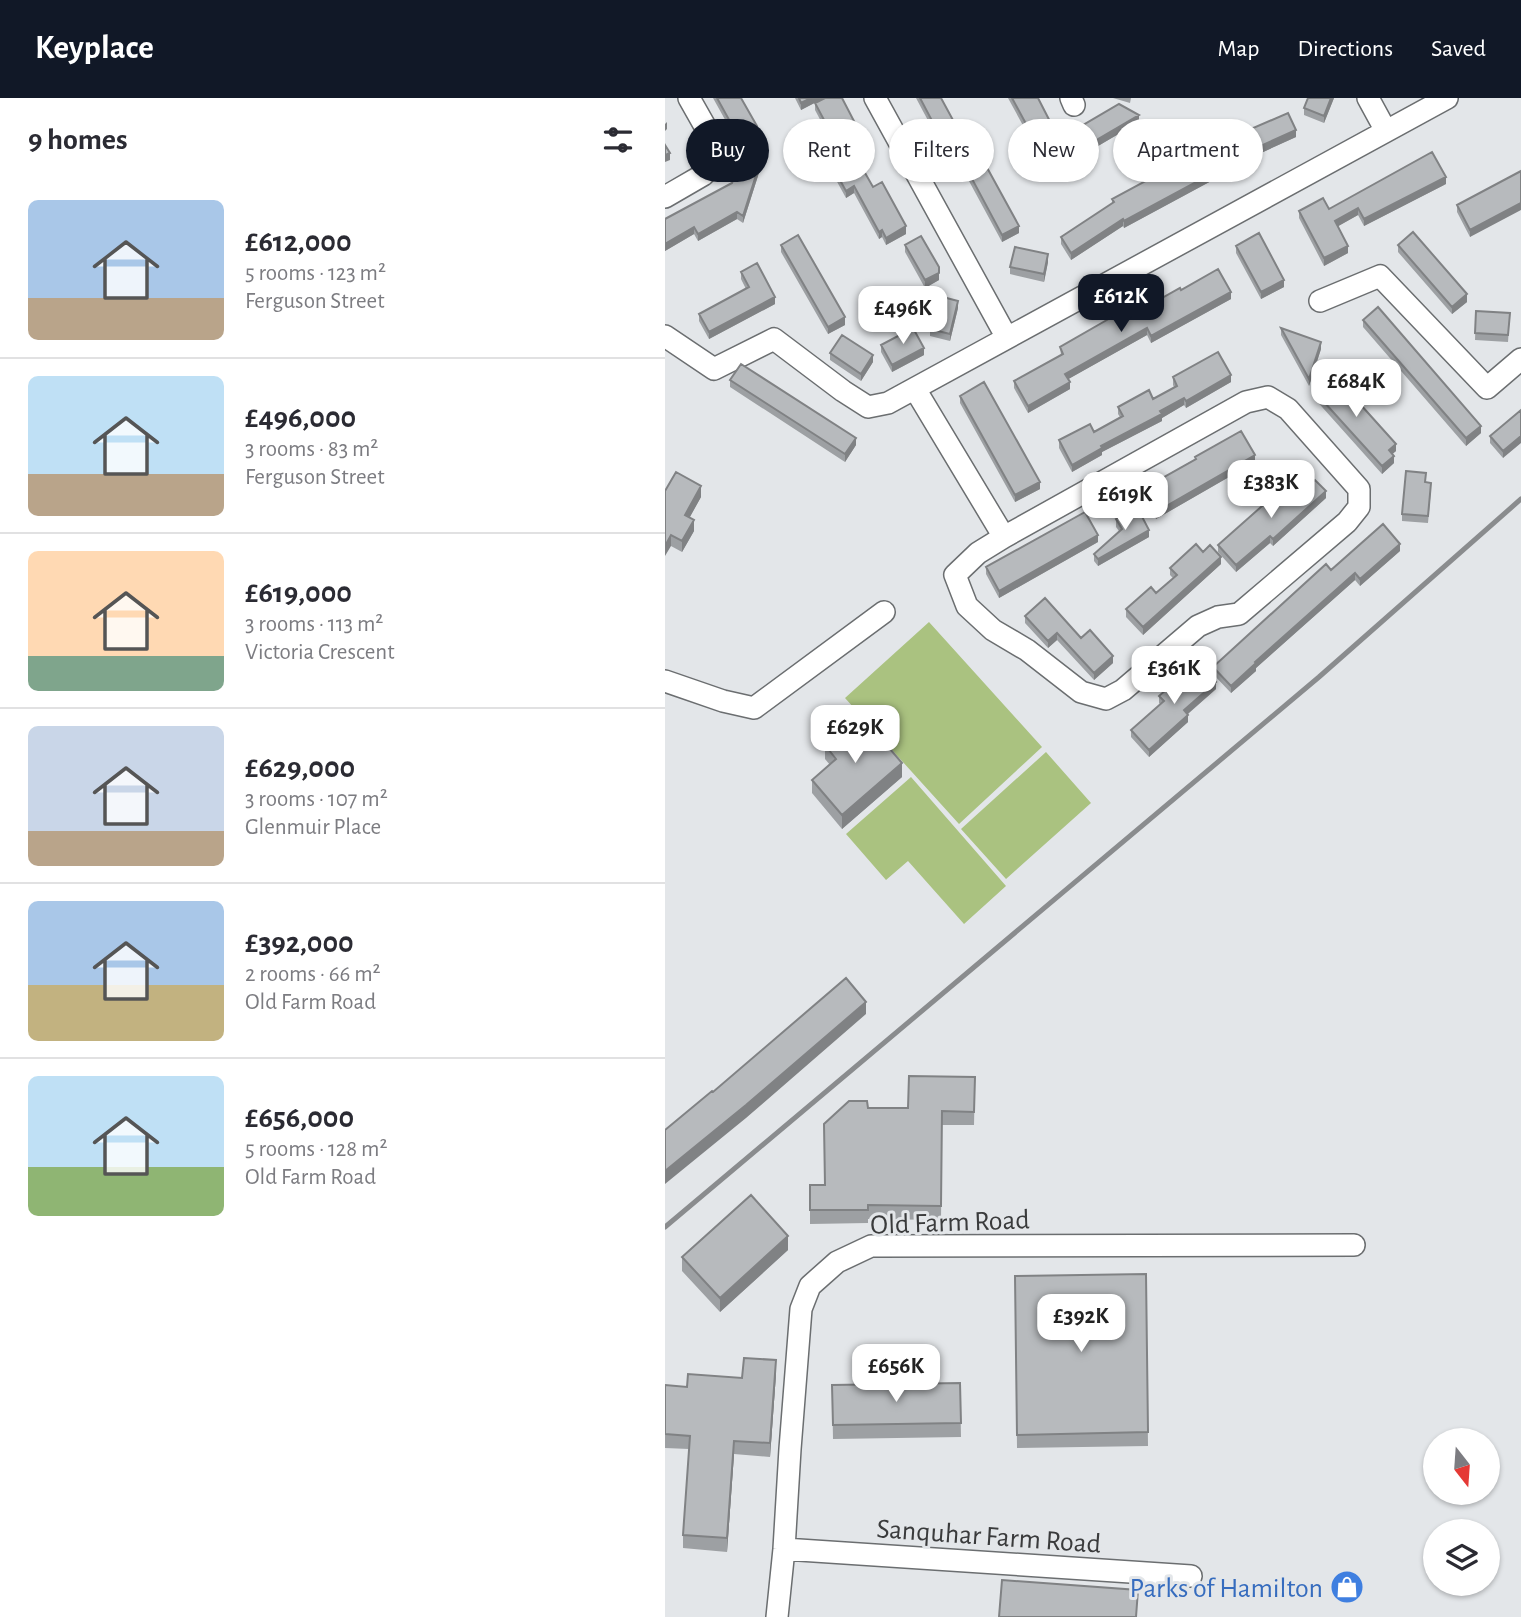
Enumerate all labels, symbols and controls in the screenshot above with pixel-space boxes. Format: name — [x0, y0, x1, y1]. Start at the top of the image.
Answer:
text: Keyplace — [35, 32, 154, 65]
text: Map — [1217, 37, 1259, 61]
text: Directions — [1297, 37, 1393, 61]
text: Saved — [1431, 37, 1486, 61]
chip: Buy — [686, 119, 769, 182]
chip: Rent — [783, 119, 875, 182]
chip: Filters — [889, 119, 994, 182]
chip: New — [1008, 119, 1099, 182]
chip: Apartment — [1113, 119, 1263, 182]
icon: filters — [599, 121, 637, 159]
text: 9 homes — [28, 125, 128, 155]
text: £612,000 — [245, 227, 352, 257]
icon: home — [84, 228, 168, 312]
text: 5 rooms · 123 m² — [245, 262, 386, 285]
pin: £612K — [1072, 274, 1170, 334]
text: £612K — [1094, 285, 1148, 308]
pin: £496K — [854, 286, 952, 346]
text: Ferguson Street — [245, 290, 385, 313]
text: £496K — [874, 297, 932, 320]
pin: £684K — [1307, 360, 1405, 419]
text: £684K — [1327, 370, 1385, 393]
text: £496,000 — [245, 403, 356, 433]
icon: home — [84, 404, 168, 488]
text: 3 rooms · 83 m² — [245, 438, 378, 461]
pin: £383K — [1222, 460, 1320, 520]
text: Ferguson Street — [245, 466, 385, 489]
text: £383K — [1244, 471, 1298, 494]
pin: £619K — [1076, 472, 1174, 532]
text: £619K — [1098, 483, 1152, 506]
text: £619,000 — [245, 578, 352, 608]
icon: home — [84, 579, 168, 663]
text: 3 rooms · 113 m² — [245, 613, 383, 636]
text: Victoria Crescent — [245, 641, 395, 664]
pin: £361K — [1125, 646, 1223, 706]
text: £361K — [1148, 657, 1201, 680]
pin: £629K — [806, 706, 904, 765]
text: £629K — [827, 716, 883, 739]
text: £629,000 — [245, 753, 355, 783]
icon: home — [84, 754, 168, 838]
text: 3 rooms · 107 m² — [245, 788, 388, 811]
text: Glenmuir Place — [245, 816, 381, 839]
text: £392,000 — [245, 928, 354, 958]
icon: home — [84, 929, 168, 1013]
text: 2 rooms · 66 m² — [245, 963, 381, 986]
text: Old Farm Road — [245, 991, 376, 1014]
text: £656,000 — [245, 1103, 354, 1133]
icon: home — [84, 1104, 168, 1188]
text: 5 rooms · 128 m² — [245, 1138, 387, 1161]
text: Old Farm Road — [245, 1166, 376, 1189]
street label: Old Farm Road — [870, 1206, 1030, 1240]
pin: £392K — [1032, 1294, 1130, 1354]
text: £392K — [1053, 1305, 1109, 1328]
pin: £656K — [847, 1344, 945, 1404]
text: £656K — [868, 1355, 924, 1378]
north arrow — [1423, 1428, 1500, 1505]
map controls — [1423, 1428, 1500, 1596]
street label: Sanquhar Farm Road — [876, 1515, 1102, 1559]
button: layers — [1423, 1519, 1500, 1596]
shop icon: Parks of Hamilton — [1328, 1568, 1366, 1606]
place label: Parks of Hamilton — [1130, 1575, 1323, 1603]

